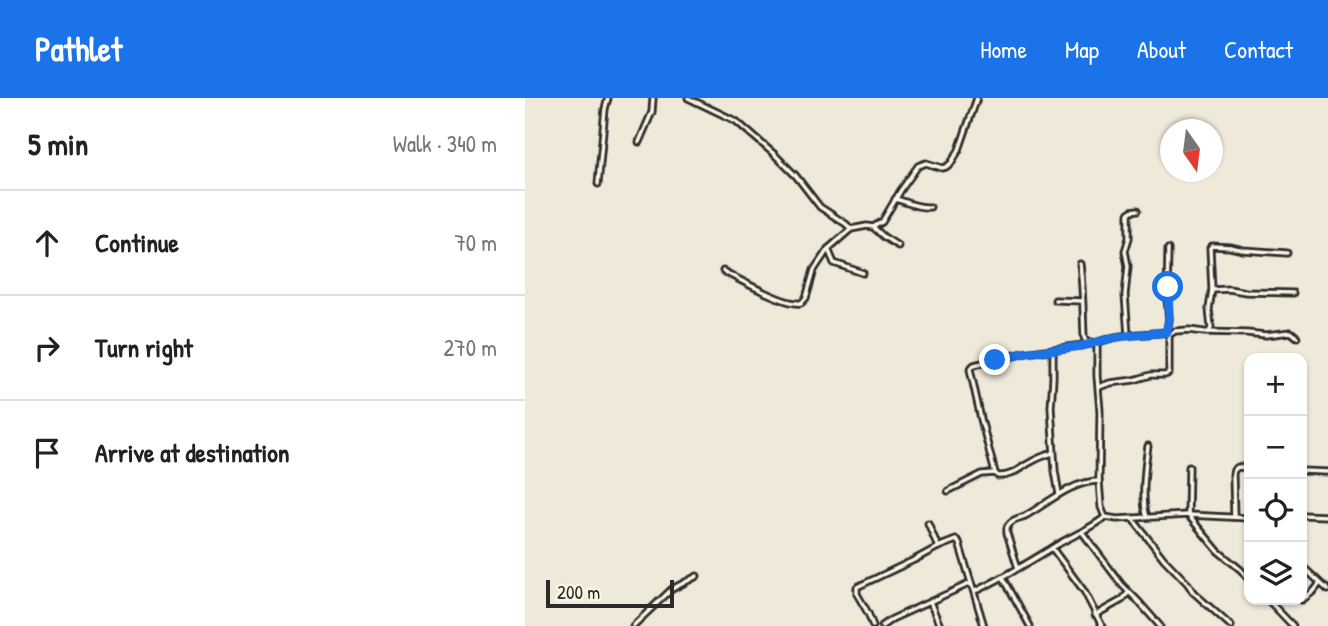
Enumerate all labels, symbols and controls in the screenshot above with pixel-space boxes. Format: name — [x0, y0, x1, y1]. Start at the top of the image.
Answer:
text: Pathlet — [35, 27, 122, 71]
text: Home — [980, 33, 1027, 65]
text: Map — [1065, 33, 1099, 65]
text: About — [1137, 33, 1186, 65]
text: Contact — [1224, 33, 1293, 65]
north arrow — [1160, 119, 1223, 182]
text: 5 min — [28, 124, 88, 164]
text: Walk · 340 m — [393, 128, 497, 159]
icon: ahead — [28, 224, 66, 262]
text: Continue — [95, 225, 179, 260]
text: 70 m — [454, 227, 497, 258]
route start — [1152, 271, 1183, 302]
icon: right — [28, 329, 66, 367]
text: Turn right — [95, 330, 193, 365]
text: 270 m — [444, 332, 497, 363]
route end — [979, 344, 1010, 375]
map controls — [1244, 353, 1307, 605]
button: + — [1244, 353, 1307, 416]
button: − — [1244, 416, 1307, 479]
icon: arrive — [28, 434, 66, 472]
text: Arrive at destination — [95, 435, 290, 470]
button: locate — [1244, 479, 1307, 542]
button: layers — [1244, 542, 1307, 605]
scale bar — [546, 577, 674, 609]
text: 200 m — [557, 579, 600, 605]

